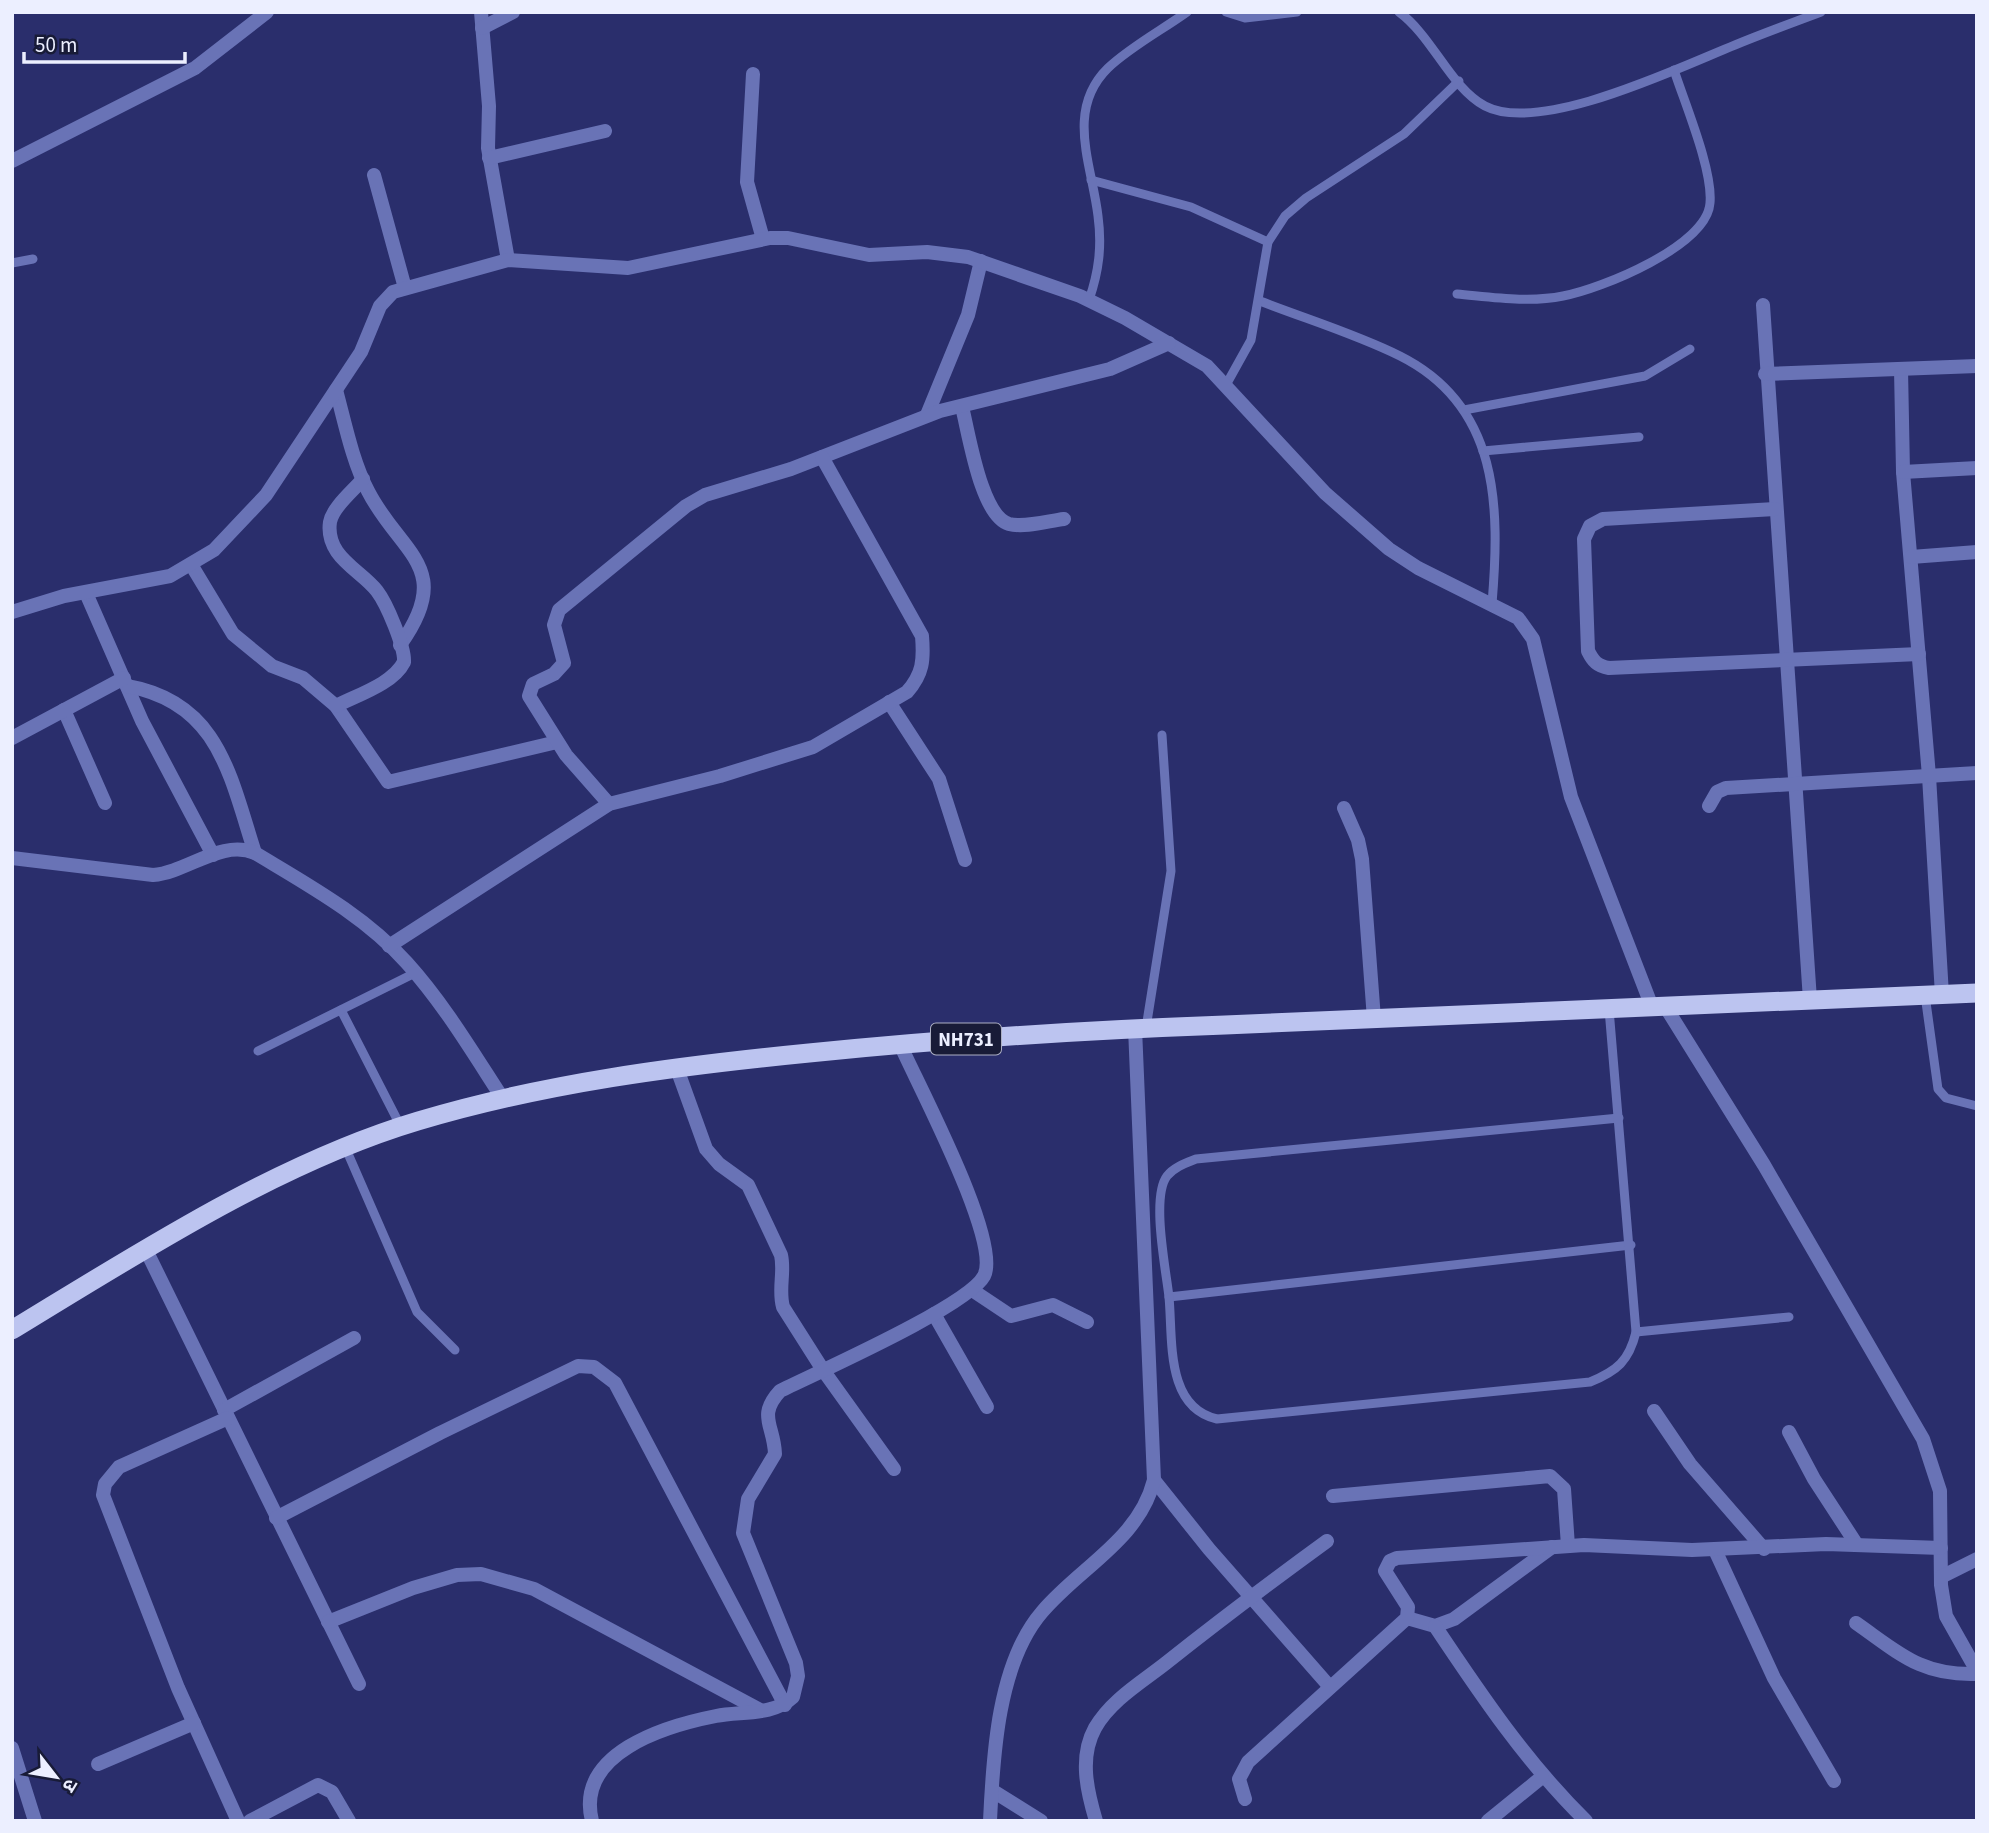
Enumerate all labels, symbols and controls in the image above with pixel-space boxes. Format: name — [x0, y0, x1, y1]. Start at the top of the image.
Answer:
scale bar — [24, 21, 186, 65]
text: 50 m — [35, 30, 77, 60]
road number: NH731 — [931, 1023, 1001, 1054]
north arrow — [21, 1742, 91, 1812]
text: उ — [54, 1773, 84, 1797]

